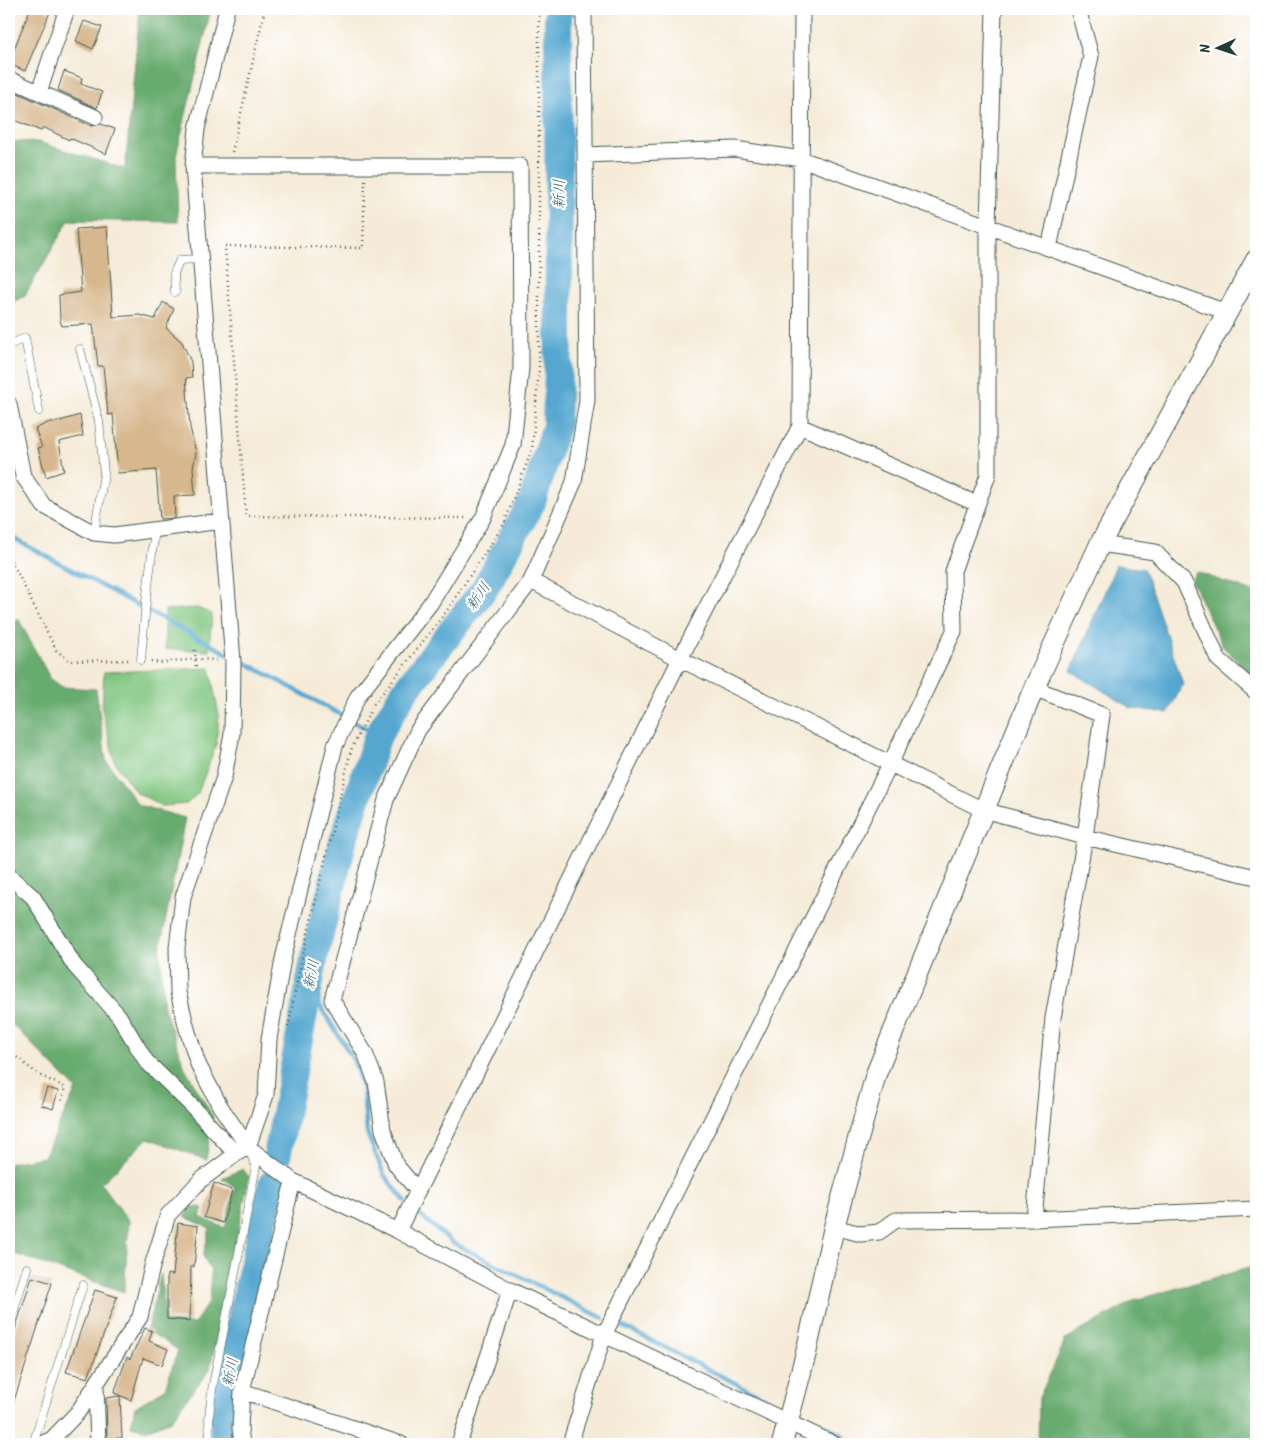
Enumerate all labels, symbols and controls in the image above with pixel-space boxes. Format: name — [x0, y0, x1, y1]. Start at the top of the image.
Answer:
north arrow — [1192, 22, 1242, 72]
text: N — [1195, 43, 1217, 54]
water label: 新川 — [548, 179, 572, 209]
water label: 新川 — [460, 577, 497, 616]
water label: 新川 — [297, 957, 327, 991]
water label: 新川 — [216, 1355, 246, 1389]

